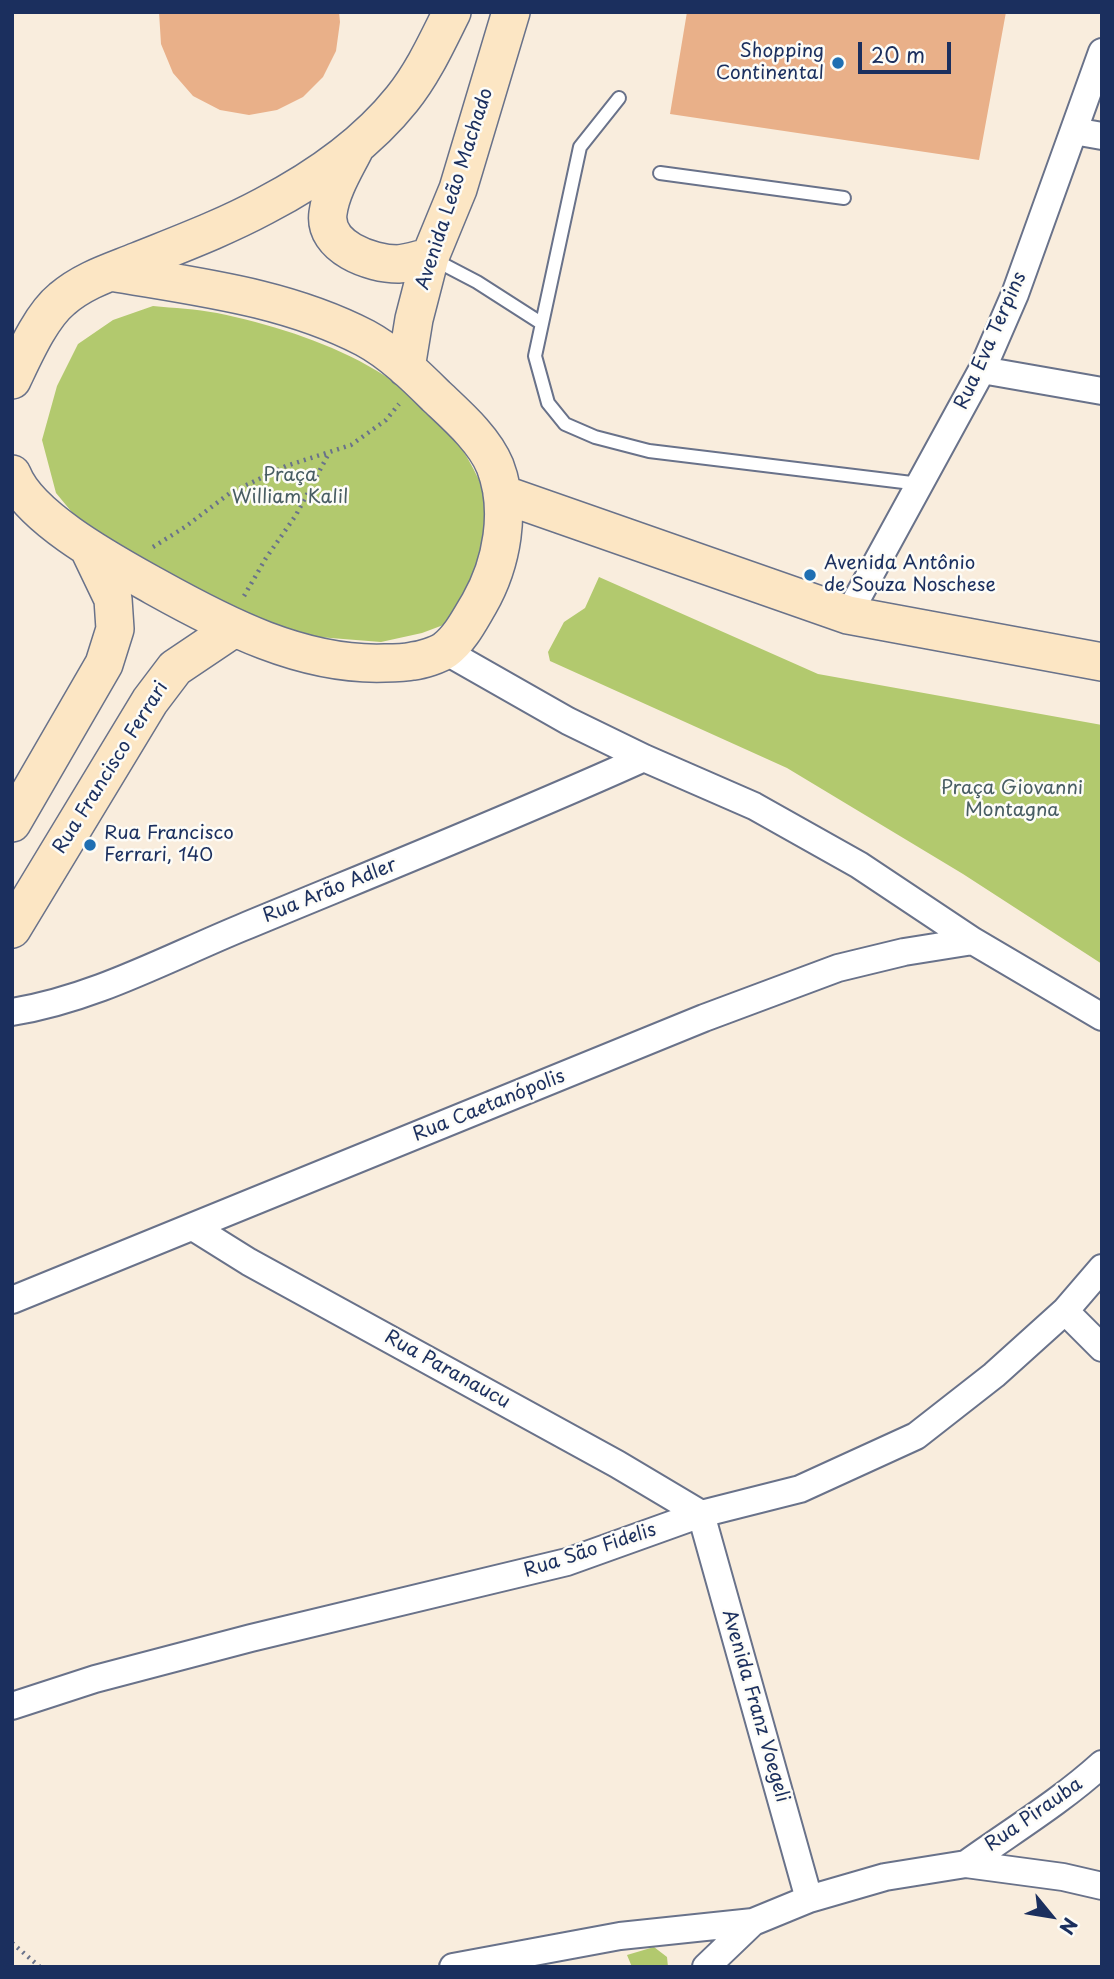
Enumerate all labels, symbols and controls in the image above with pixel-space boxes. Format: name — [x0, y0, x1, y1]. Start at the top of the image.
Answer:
scale bar — [862, 28, 955, 72]
text: 20 m — [871, 38, 925, 70]
place label: Shopping Continental — [716, 41, 824, 85]
marker: Shopping Continental — [830, 55, 846, 71]
street label: Avenida Leão Machado — [412, 85, 498, 293]
street label: Rua Eva Terpins — [950, 269, 1032, 413]
park label: Praça William Kalil — [232, 465, 348, 509]
place label: Avenida Antônio de Souza Noschese — [824, 553, 996, 597]
marker: Avenida Antônio de Souza Noschese — [802, 567, 818, 583]
street label: Rua Francisco Ferrari — [49, 678, 173, 858]
park label: Praça Giovanni Montagna — [941, 778, 1083, 822]
place label: Rua Francisco Ferrari, 140 — [104, 823, 234, 867]
marker: Rua Francisco Ferrari, 140 — [82, 837, 98, 853]
street label: Rua Arão Adler — [260, 854, 400, 928]
street label: Rua Caetanópolis — [410, 1065, 568, 1147]
street label: Rua Paranaucu — [380, 1326, 514, 1414]
street label: Rua São Fidelis — [521, 1519, 659, 1583]
street label: Avenida Franz Voegeli — [717, 1607, 793, 1805]
street label: Rua Pirauba — [981, 1773, 1087, 1857]
north arrow — [1016, 1881, 1086, 1951]
text: N — [1053, 1913, 1085, 1940]

